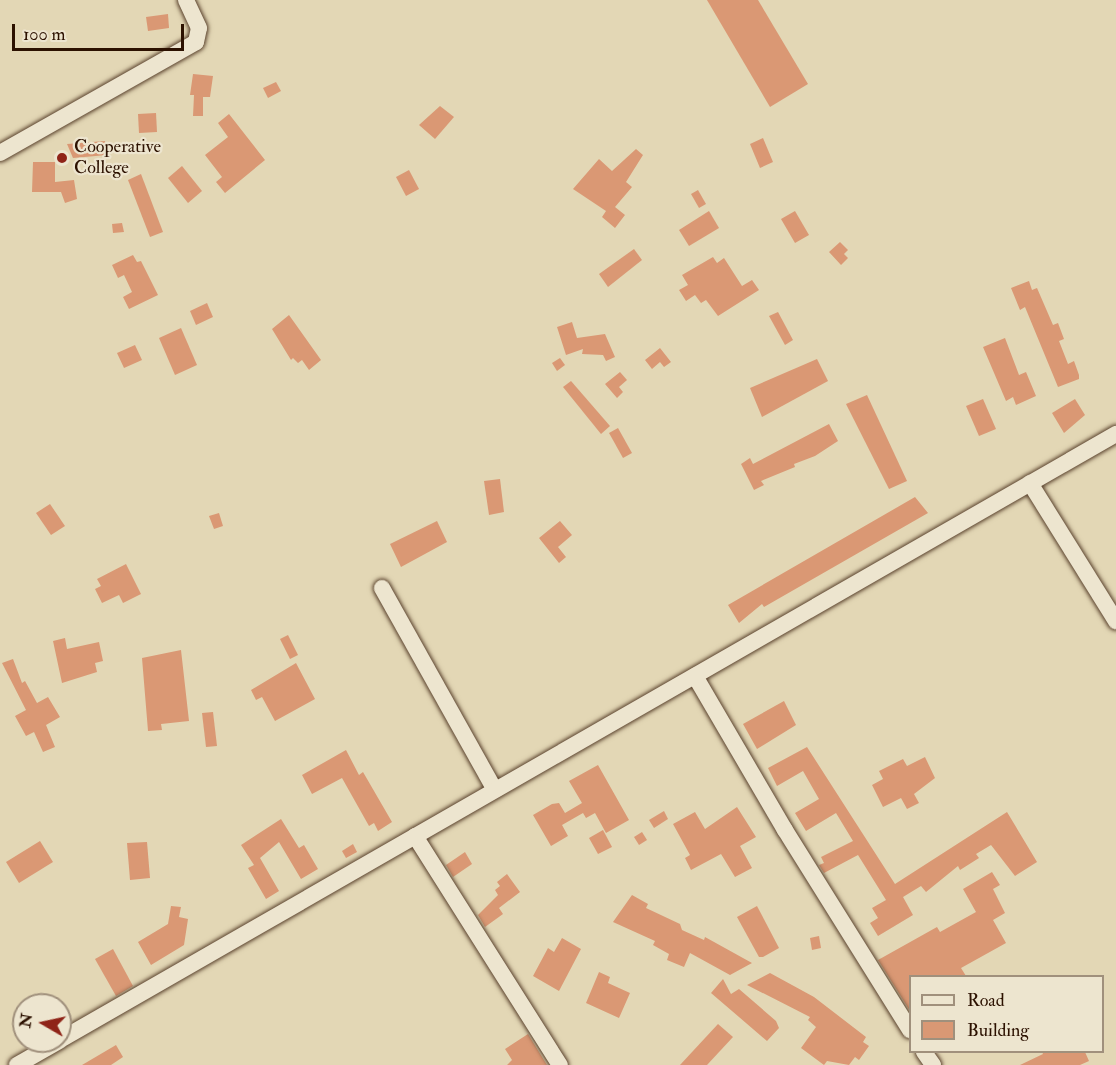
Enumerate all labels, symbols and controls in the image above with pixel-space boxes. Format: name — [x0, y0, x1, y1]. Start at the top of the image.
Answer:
scale bar — [15, 12, 188, 50]
text: 100 m — [23, 23, 66, 46]
place label: Cooperative College — [74, 137, 161, 180]
marker: Cooperative College — [55, 151, 69, 165]
legend — [909, 975, 1104, 1053]
text: Road — [967, 989, 1005, 1012]
north arrow — [12, 993, 72, 1053]
text: N — [15, 1012, 37, 1029]
text: Building — [967, 1019, 1029, 1042]

